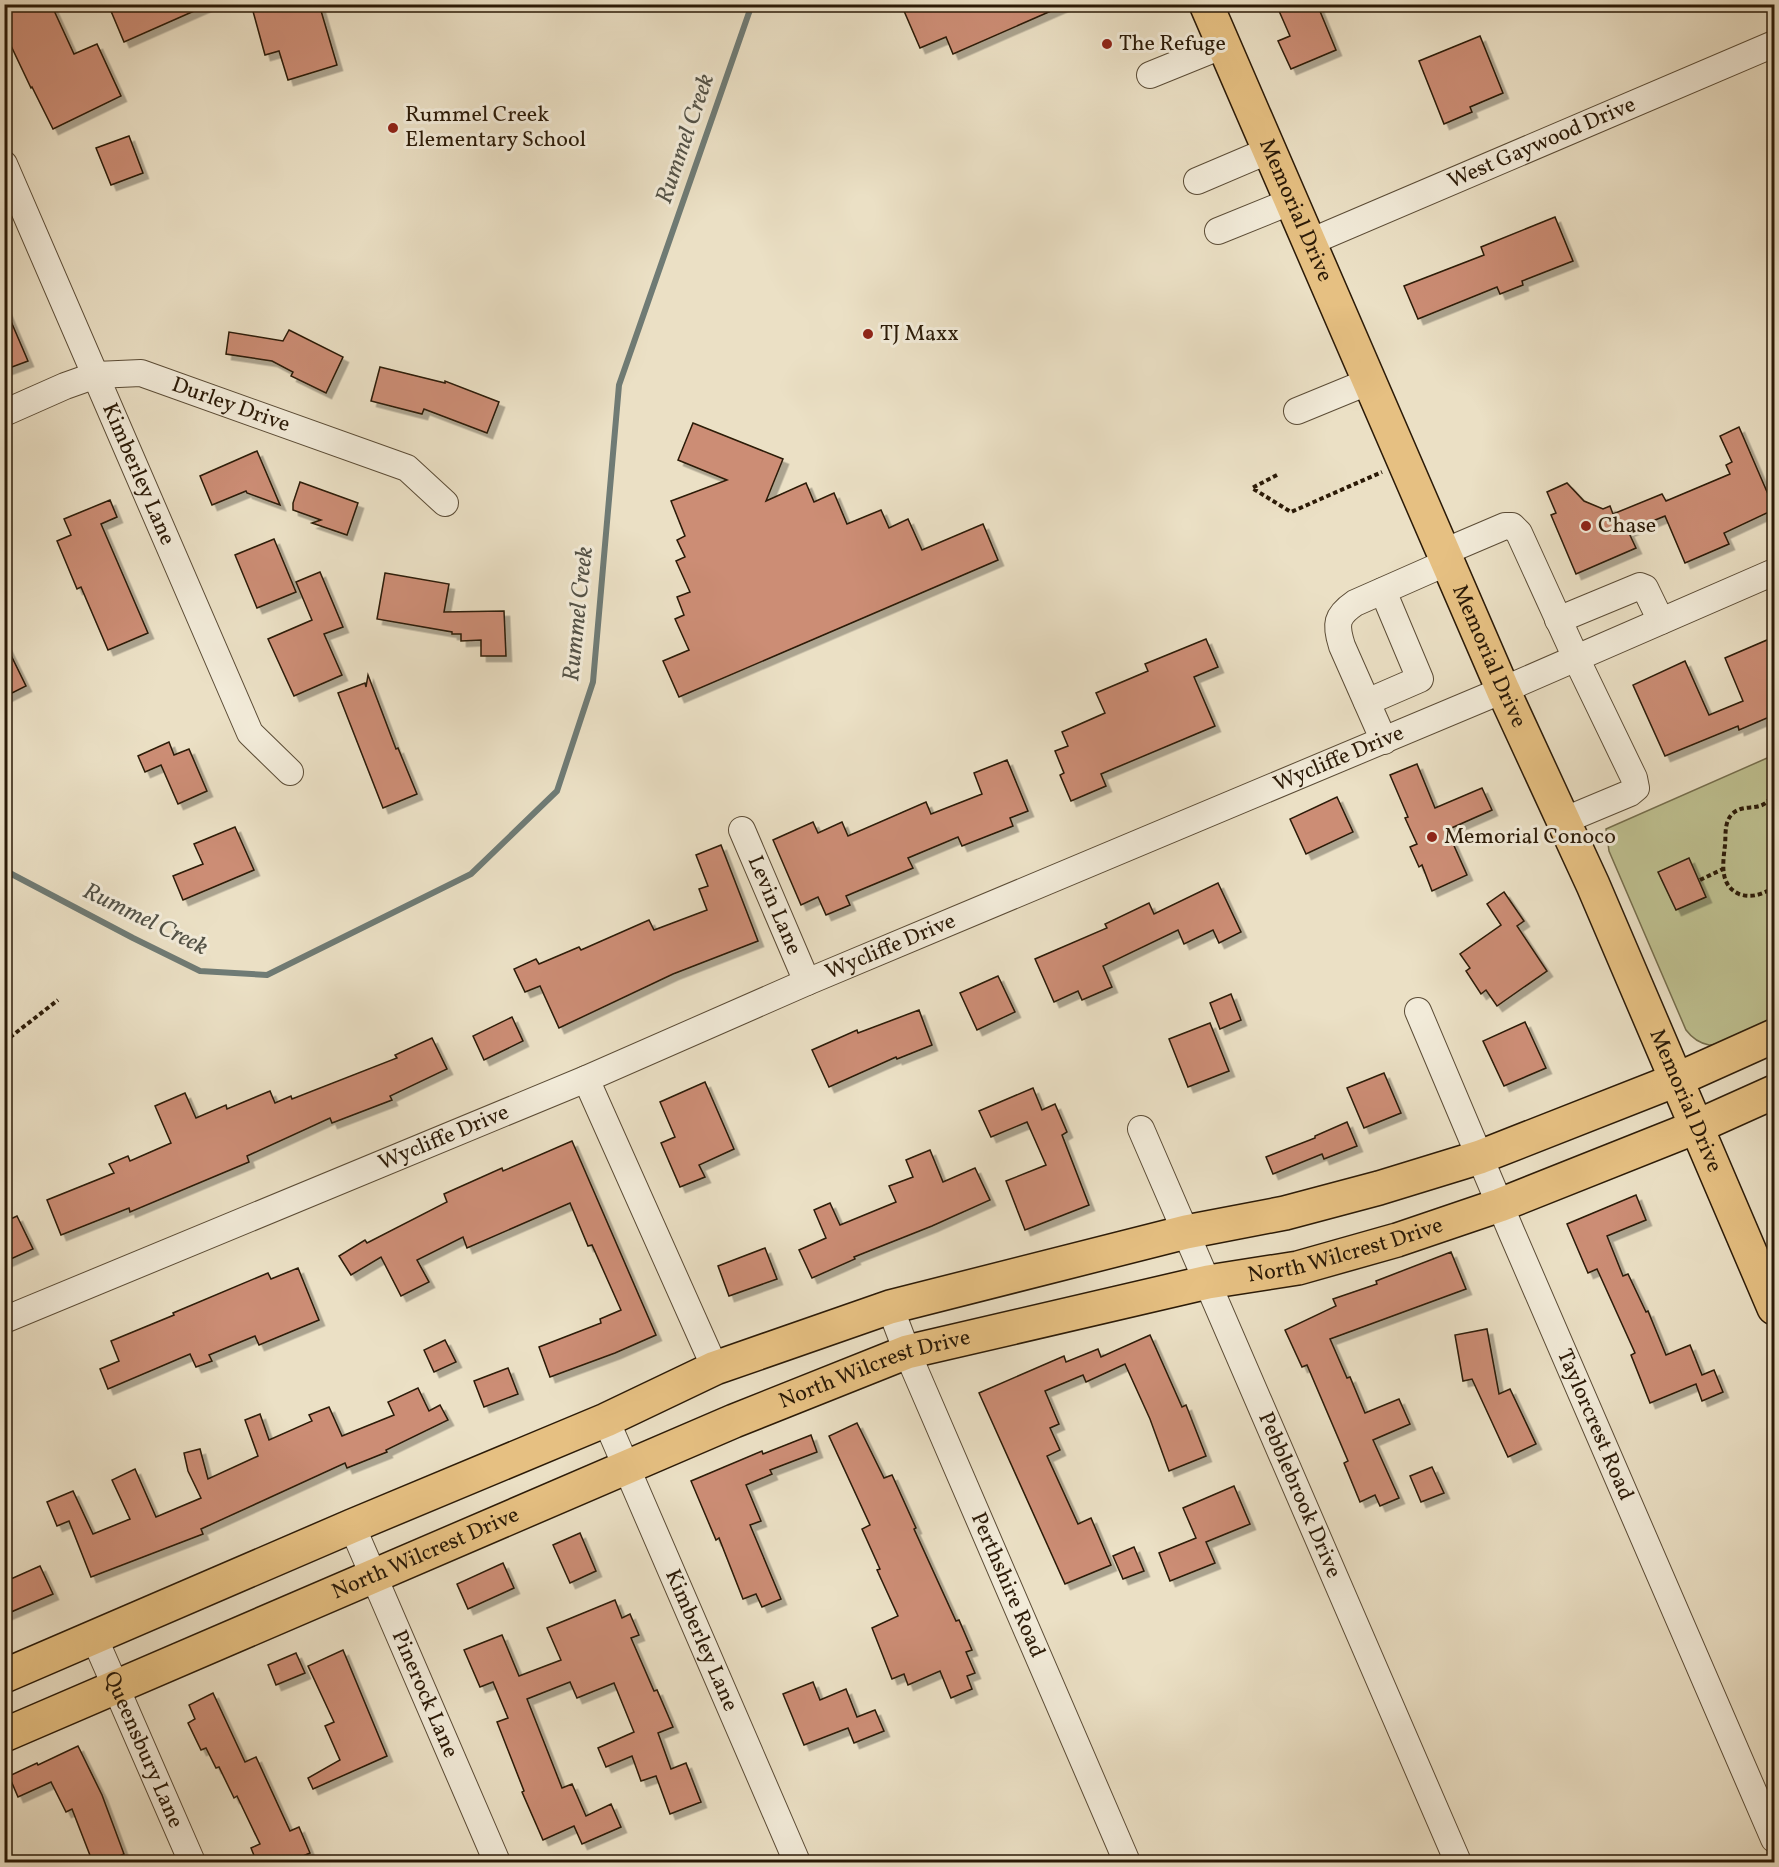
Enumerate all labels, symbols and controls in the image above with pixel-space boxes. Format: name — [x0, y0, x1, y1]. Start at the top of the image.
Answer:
place label: The Refuge — [1119, 29, 1226, 60]
marker: The Refuge — [1100, 37, 1114, 51]
water label: Rummel Creek — [648, 70, 724, 208]
street label: West Gaywood Drive — [1443, 89, 1640, 197]
place label: Rummel Creek Elementary School — [405, 100, 586, 156]
marker: Rummel Creek Elementary School — [386, 121, 400, 135]
street label: Memorial Drive — [1251, 134, 1340, 287]
place label: TJ Maxx — [880, 319, 959, 350]
marker: TJ Maxx — [861, 327, 875, 341]
street label: Durley Drive — [167, 370, 294, 441]
street label: Kimberley Lane — [94, 398, 183, 550]
place label: Chase — [1598, 511, 1656, 542]
marker: Chase — [1579, 519, 1593, 533]
water label: Rummel Creek — [555, 545, 603, 683]
street label: Memorial Drive — [1444, 580, 1534, 733]
street label: Wycliffe Drive — [1269, 718, 1409, 800]
place label: Memorial Conoco — [1444, 822, 1616, 853]
marker: Memorial Conoco — [1425, 830, 1439, 844]
street label: Levin Lane — [739, 851, 809, 960]
water label: Rummel Creek — [77, 875, 213, 965]
street label: Wycliffe Drive — [821, 906, 961, 988]
street label: Memorial Drive — [1641, 1024, 1730, 1177]
street label: Wycliffe Drive — [374, 1097, 514, 1179]
street label: North Wilcrest Drive — [1246, 1210, 1447, 1291]
street label: North Wilcrest Drive — [774, 1322, 974, 1417]
street label: Taylorcrest Road — [1548, 1344, 1641, 1505]
street label: Pebblebrook Drive — [1250, 1407, 1349, 1583]
street label: North Wilcrest Drive — [327, 1500, 524, 1608]
street label: Perthshire Road — [962, 1507, 1053, 1663]
street label: Kimberley Lane — [657, 1564, 746, 1716]
street label: Pinerock Lane — [383, 1625, 466, 1763]
street label: Queensbury Lane — [95, 1666, 191, 1833]

